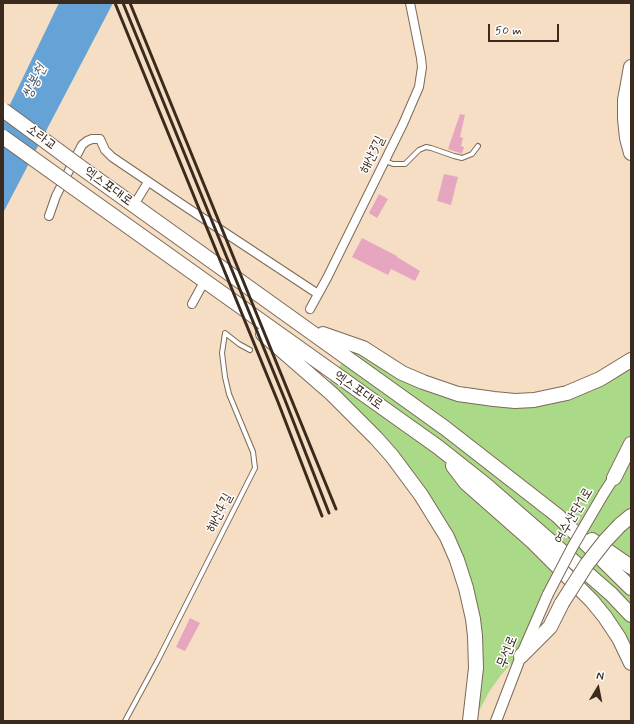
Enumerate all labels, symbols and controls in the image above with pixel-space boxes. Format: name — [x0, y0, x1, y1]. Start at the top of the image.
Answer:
scale bar — [490, 16, 561, 42]
text: 50 m — [495, 23, 522, 39]
water label: 쌍봉천 — [19, 62, 51, 102]
street label: 소라교 — [22, 121, 60, 155]
street label: 해산3길 — [357, 133, 389, 177]
street label: 엑스포대로 — [80, 164, 136, 210]
street label: 엑스포대로 — [330, 368, 386, 414]
street label: 여수산단1로 — [551, 485, 597, 547]
street label: 해산4길 — [203, 490, 237, 536]
street label: 무선로 — [494, 633, 522, 671]
north arrow — [578, 668, 618, 708]
text: N — [595, 669, 605, 684]

